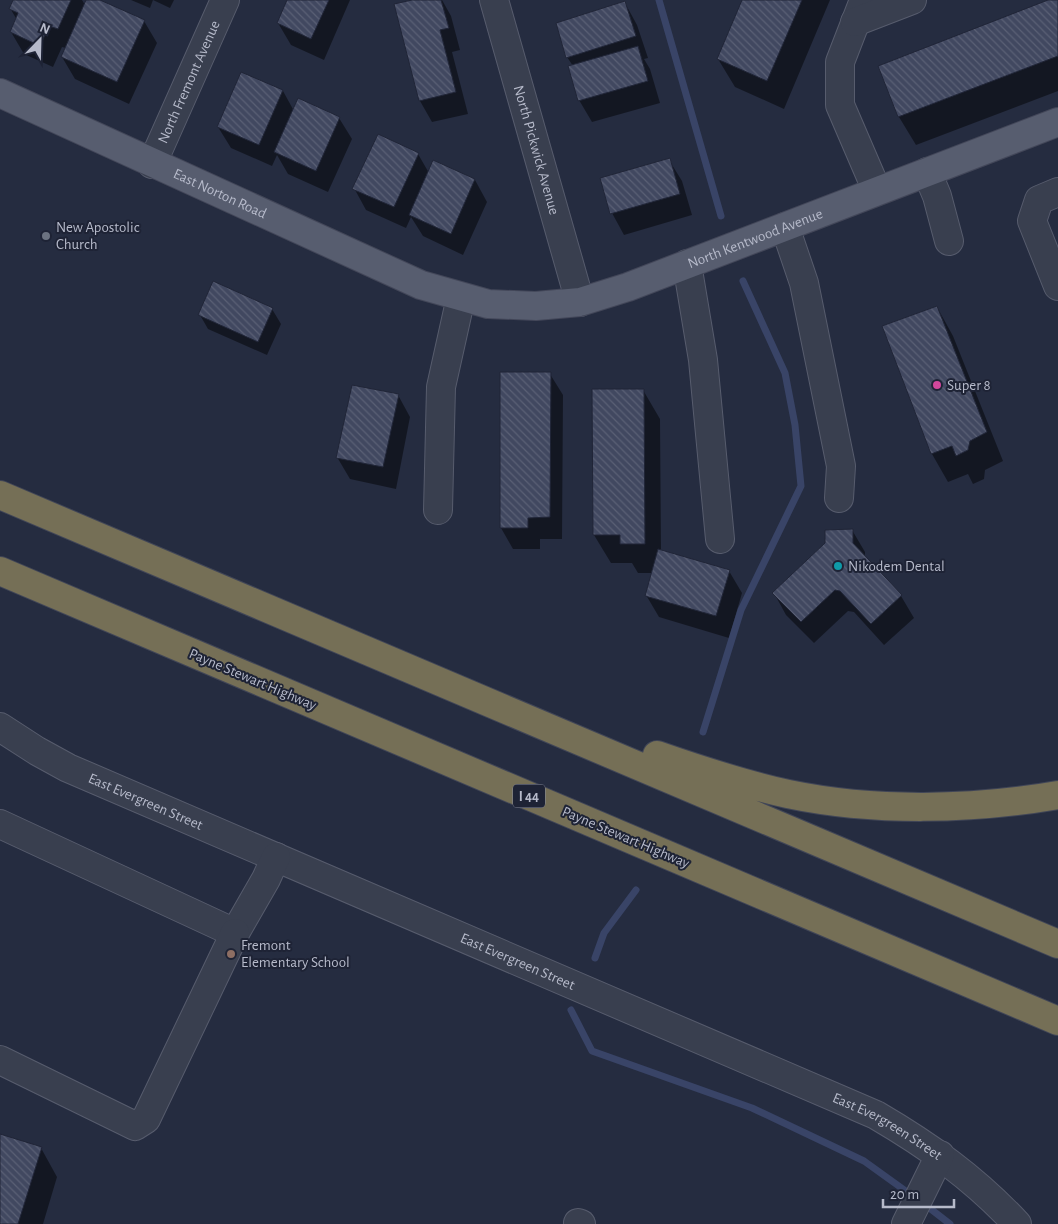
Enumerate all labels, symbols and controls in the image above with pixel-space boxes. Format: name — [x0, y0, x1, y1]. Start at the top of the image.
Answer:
north arrow — [15, 15, 65, 65]
street label: North Fremont Avenue — [155, 18, 223, 146]
text: N — [37, 21, 52, 37]
street label: North Pickwick Avenue — [511, 84, 562, 217]
street label: East Norton Road — [171, 166, 269, 222]
street label: North Kentwood Avenue — [686, 206, 825, 271]
place label: New Apostolic Church — [56, 220, 140, 252]
marker: New Apostolic Church — [40, 230, 52, 242]
place label: Super 8 — [947, 378, 991, 393]
marker: Super 8 — [931, 379, 943, 391]
place label: Nikodem Dental — [848, 559, 945, 574]
marker: Nikodem Dental — [832, 560, 844, 572]
street label: Payne Stewart Highway — [187, 646, 319, 713]
street label: East Evergreen Street — [86, 771, 205, 833]
road number: I 44 — [513, 784, 545, 808]
street label: Payne Stewart Highway — [560, 804, 692, 871]
street label: East Evergreen Street — [458, 930, 577, 993]
place label: Fremont Elementary School — [241, 938, 350, 970]
marker: Fremont Elementary School — [225, 948, 237, 960]
street label: East Evergreen Street — [830, 1090, 945, 1163]
scale bar — [883, 1176, 954, 1208]
text: 20 m — [890, 1187, 919, 1202]

